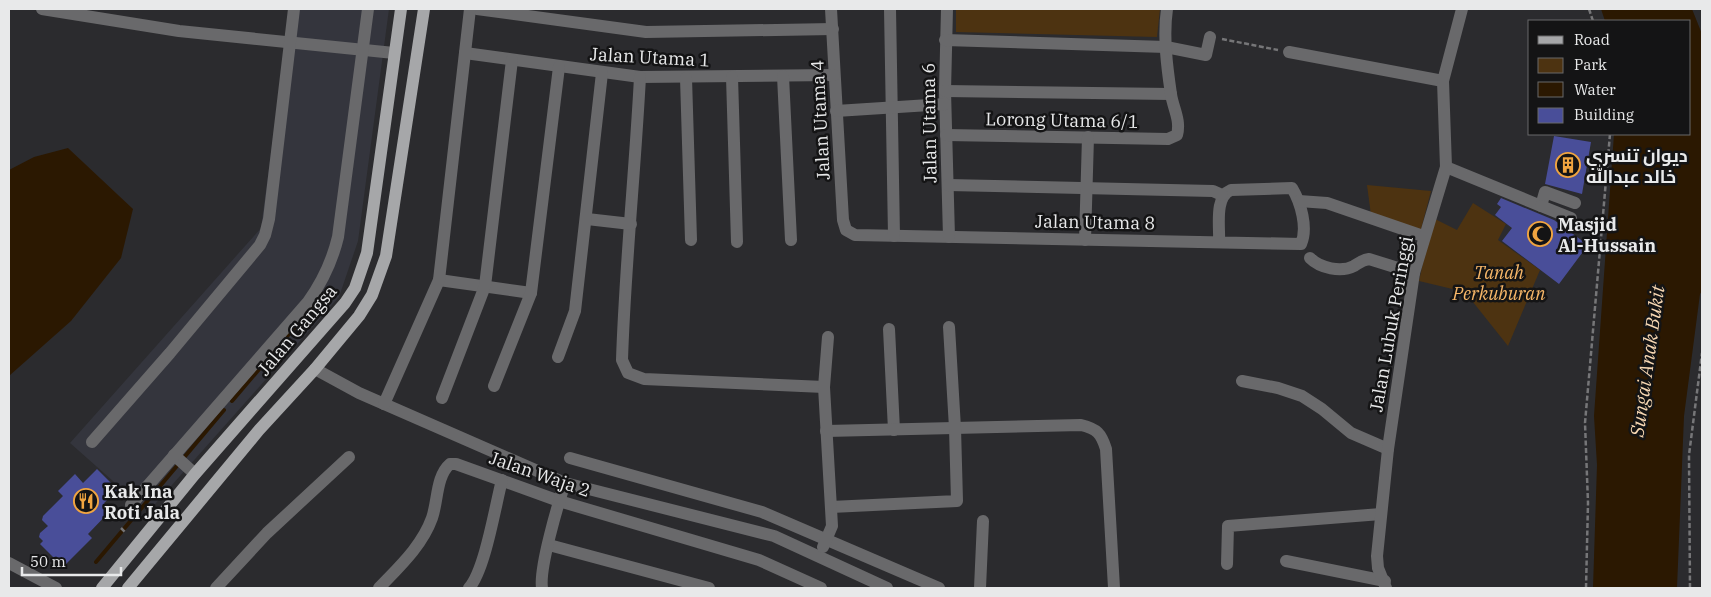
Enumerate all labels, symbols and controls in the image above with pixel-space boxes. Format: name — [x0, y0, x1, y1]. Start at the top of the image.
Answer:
legend — [1528, 20, 1691, 135]
text: Road — [1574, 30, 1610, 49]
street label: Jalan Utama 1 — [589, 42, 711, 72]
text: Park — [1574, 55, 1607, 74]
street label: Jalan Utama 4 — [805, 59, 835, 181]
street label: Jalan Utama 6 — [916, 63, 942, 183]
text: Water — [1574, 80, 1616, 99]
text: Building — [1574, 105, 1634, 124]
street label: Lorong Utama 6/1 — [985, 107, 1139, 133]
place label: دیوان تنسري خالد عبدالله — [1586, 144, 1688, 188]
building icon: دیوان تنسري خالد عبدالله — [1555, 152, 1581, 178]
street label: Jalan Utama 8 — [1035, 209, 1155, 235]
place label: Masjid Al-Hussain — [1558, 213, 1656, 257]
mosque icon: Masjid Al-Hussain — [1527, 221, 1553, 247]
street label: Jalan Lubuk Peringgi — [1364, 234, 1418, 414]
park label: Tanah Perkuburan — [1452, 261, 1546, 305]
street label: Jalan Gangsa — [252, 280, 342, 380]
water label: Sungai Anak Bukit — [1624, 282, 1670, 439]
street label: Jalan Waja 2 — [486, 446, 594, 502]
place label: Kak Ina Roti Jala — [104, 480, 180, 524]
restaurant icon: Kak Ina Roti Jala — [73, 488, 99, 514]
scale bar — [22, 544, 121, 576]
text: 50 m — [30, 552, 66, 571]

